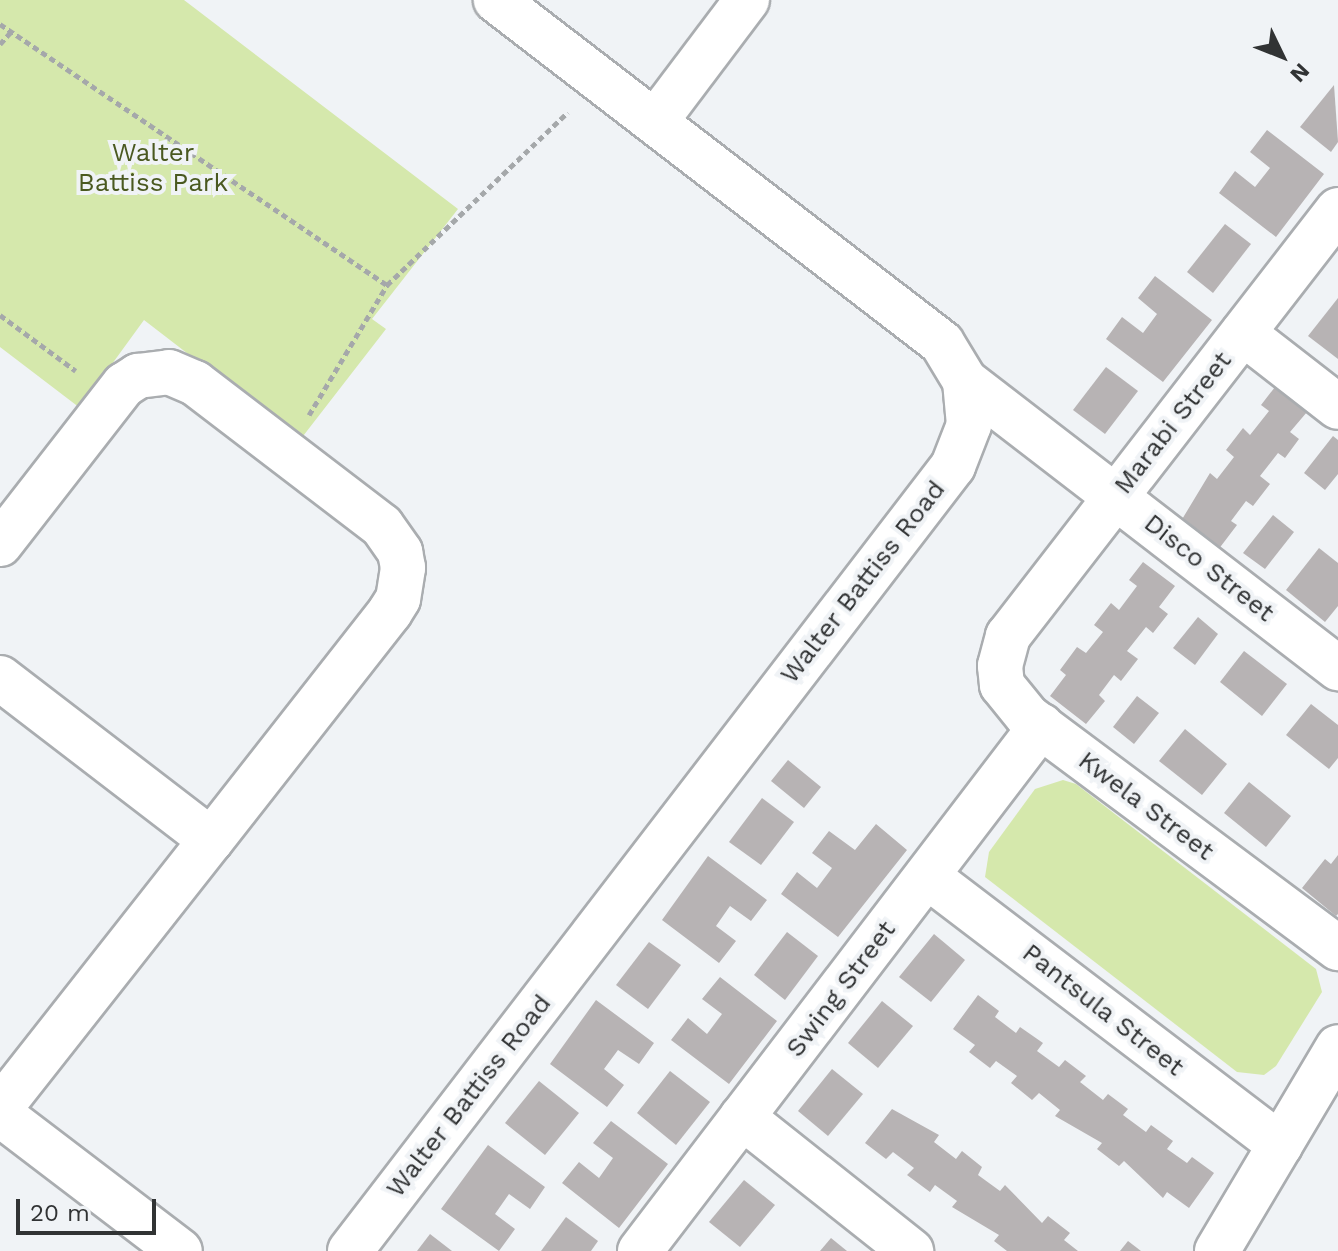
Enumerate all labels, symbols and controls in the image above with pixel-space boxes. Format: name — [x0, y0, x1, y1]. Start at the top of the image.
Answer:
north arrow — [1242, 16, 1322, 96]
text: N — [1285, 58, 1315, 87]
park label: Walter Battiss Park — [78, 137, 228, 198]
street label: Marabi Street — [1108, 346, 1238, 500]
street label: Walter Battiss Road — [774, 474, 952, 690]
street label: Disco Street — [1138, 508, 1280, 628]
street label: Kwela Street — [1072, 745, 1220, 867]
street label: Swing Street — [780, 915, 902, 1063]
street label: Pantsula Street — [1016, 937, 1190, 1083]
street label: Walter Battiss Road — [380, 988, 558, 1204]
scale bar — [20, 1183, 160, 1233]
text: 20 m — [30, 1199, 90, 1227]

